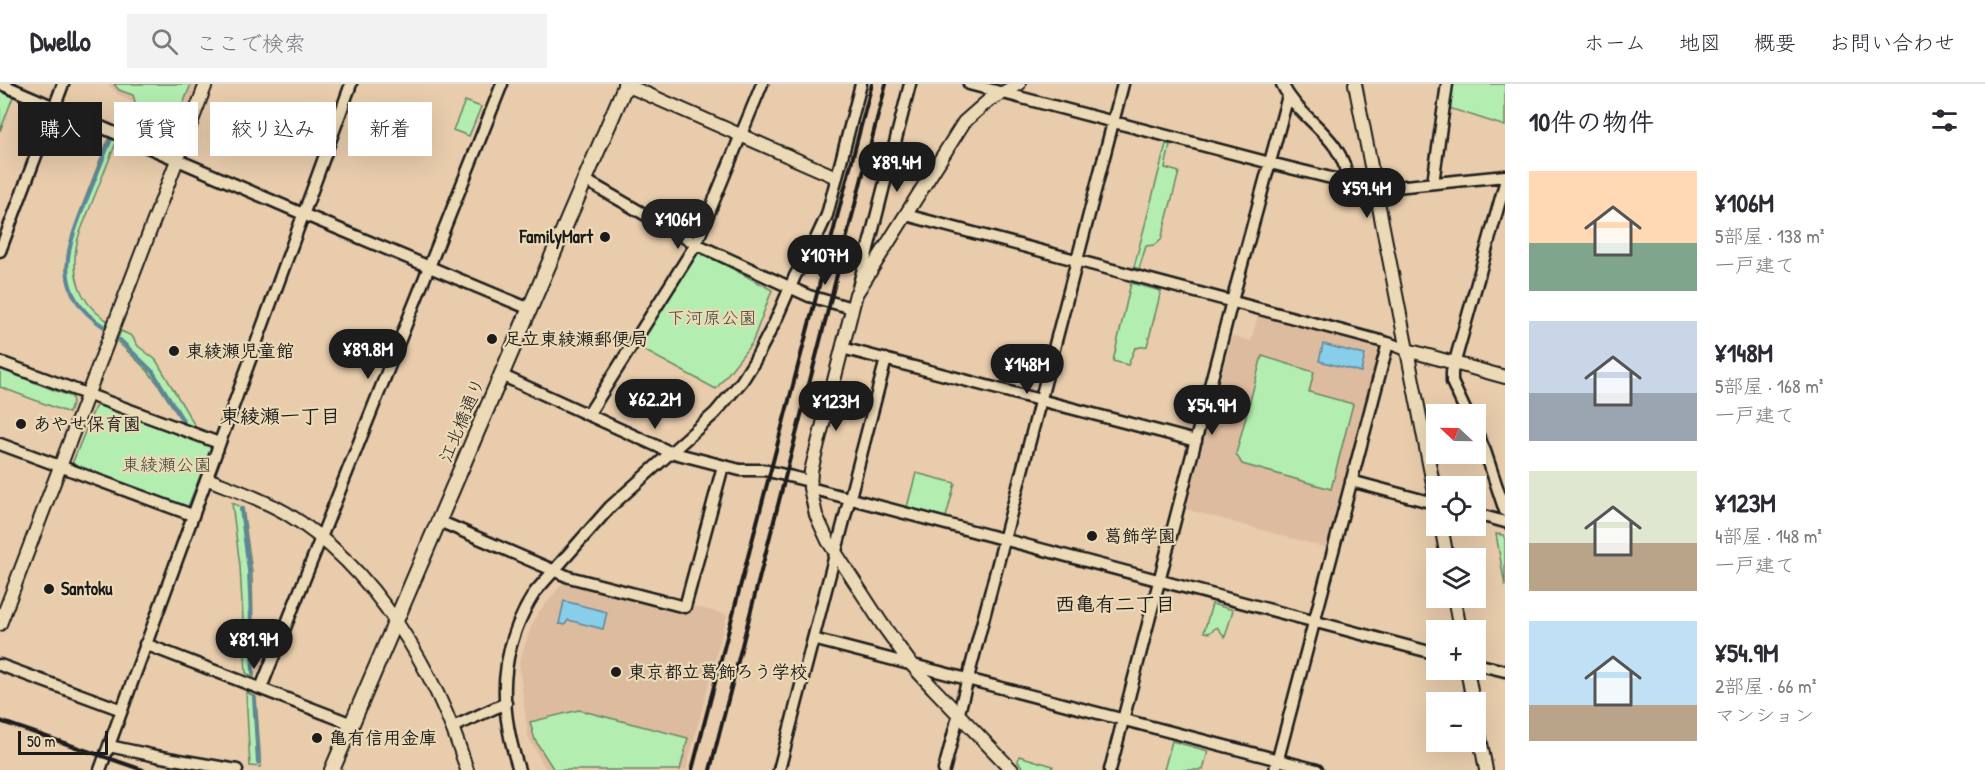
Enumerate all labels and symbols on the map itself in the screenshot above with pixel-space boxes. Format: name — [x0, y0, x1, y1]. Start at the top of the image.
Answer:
pin: ¥89.4M — [848, 142, 946, 193]
pin: ¥59.4M — [1318, 168, 1416, 219]
pin: ¥106M — [636, 199, 720, 250]
place label: FamilyMart — [519, 224, 594, 250]
marker: FamilyMart — [598, 230, 612, 244]
pin: ¥107M — [783, 235, 867, 286]
park label: 下河原公園 — [667, 305, 757, 330]
place label: 足立東綾瀬郵便局 — [504, 326, 648, 351]
pin: ¥89.8M — [319, 329, 417, 380]
marker: 足立東綾瀬郵便局 — [485, 332, 499, 346]
place label: 東綾瀬児童館 — [186, 338, 294, 363]
marker: 東綾瀬児童館 — [167, 344, 181, 358]
pin: ¥148M — [985, 344, 1069, 395]
street label: 江北橋通り — [432, 373, 491, 466]
pin: ¥62.2M — [606, 379, 704, 430]
pin: ¥123M — [794, 381, 878, 432]
pin: ¥54.9M — [1163, 385, 1261, 436]
district label: 東綾瀬一丁目 — [220, 402, 340, 429]
north arrow — [1426, 404, 1486, 464]
place label: あやせ保育園 — [33, 411, 141, 436]
marker: あやせ保育園 — [14, 417, 28, 431]
park label: 東綾瀬公園 — [122, 452, 212, 477]
place label: 葛飾学園 — [1104, 523, 1176, 548]
marker: 葛飾学園 — [1085, 529, 1099, 543]
place label: Santoku — [61, 576, 113, 601]
marker: Santoku — [42, 582, 56, 596]
district label: 西亀有二丁目 — [1055, 590, 1175, 617]
pin: ¥81.9M — [205, 619, 303, 670]
place label: 東京都立葛飾ろう学校 — [628, 659, 808, 684]
marker: 東京都立葛飾ろう学校 — [609, 665, 623, 679]
place label: 亀有信用金庫 — [329, 725, 437, 750]
scale bar — [18, 728, 108, 756]
marker: 亀有信用金庫 — [310, 731, 324, 745]

